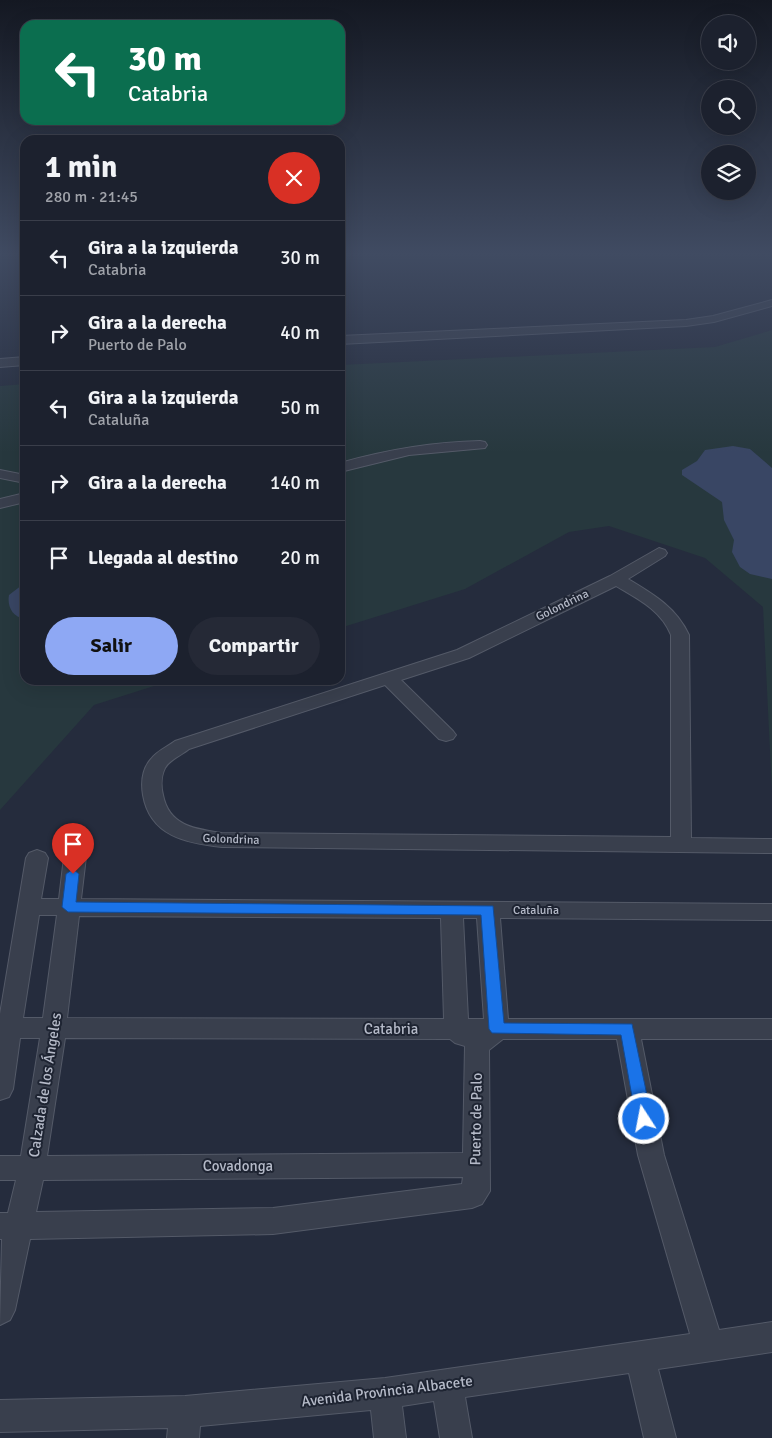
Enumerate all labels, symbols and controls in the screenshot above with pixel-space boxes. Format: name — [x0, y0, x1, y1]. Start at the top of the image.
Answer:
map controls — [701, 15, 756, 200]
button: sound — [701, 15, 756, 70]
text: 30 m — [128, 37, 202, 80]
icon: left — [45, 40, 110, 105]
text: Catabria — [128, 80, 208, 107]
button: search — [701, 80, 756, 135]
button: layers — [701, 145, 756, 200]
text: 1 min — [45, 149, 117, 186]
button: close — [268, 152, 320, 204]
text: 280 m · 21:45 — [45, 187, 138, 207]
text: Gira a la izquierda — [88, 236, 238, 260]
icon: left — [45, 244, 73, 272]
text: 30 m — [280, 246, 320, 270]
text: Catabria — [88, 260, 146, 280]
text: Gira a la derecha — [88, 311, 227, 335]
icon: right — [45, 319, 73, 347]
text: 40 m — [280, 321, 320, 345]
text: Puerto de Palo — [88, 335, 187, 355]
text: Gira a la izquierda — [88, 386, 238, 410]
icon: left — [45, 394, 73, 422]
text: 50 m — [280, 396, 320, 420]
text: Cataluña — [88, 410, 149, 430]
icon: right — [45, 469, 73, 497]
text: Gira a la derecha — [88, 471, 227, 495]
text: 140 m — [270, 471, 320, 495]
icon: arrive — [45, 544, 73, 572]
text: Llegada al destino — [88, 546, 238, 570]
text: 20 m — [280, 546, 320, 570]
street label: Golondrina — [533, 586, 591, 625]
button: Salir — [45, 617, 178, 675]
button: Compartir — [188, 617, 320, 675]
pin — [52, 823, 94, 874]
icon: arrive — [59, 830, 87, 858]
street label: Golondrina — [202, 831, 260, 848]
street label: Cataluña — [513, 903, 559, 918]
street label: Calzada de los Ángeles — [24, 1011, 65, 1159]
street label: Catabria — [364, 1020, 418, 1038]
street label: Puerto de Palo — [466, 1072, 486, 1165]
position arrow — [617, 1092, 669, 1144]
street label: Covadonga — [203, 1157, 273, 1175]
street label: Avenida Provincia Albacete — [300, 1372, 474, 1410]

